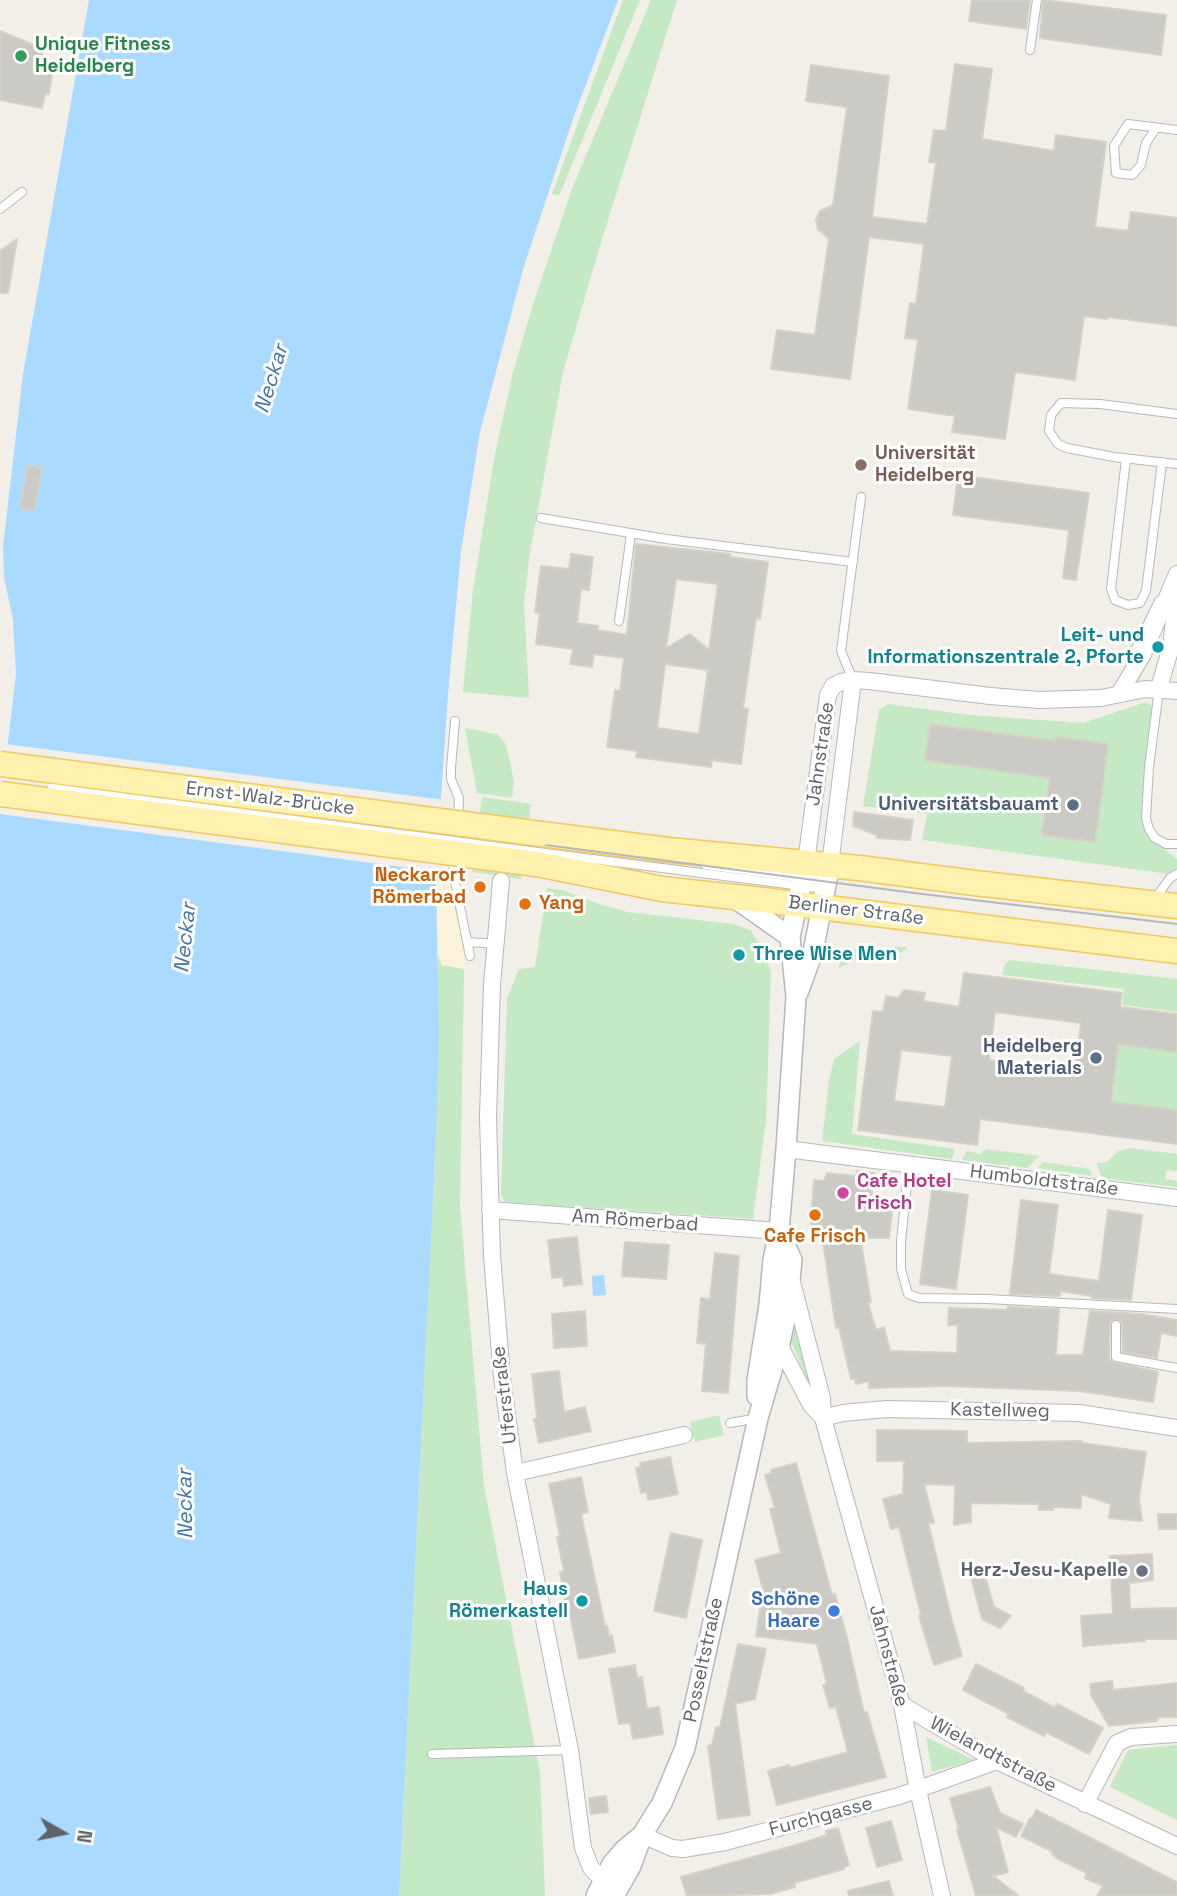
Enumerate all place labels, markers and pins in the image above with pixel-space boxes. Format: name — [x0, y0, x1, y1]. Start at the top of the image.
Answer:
place label: Unique Fitness Heidelberg — [35, 34, 171, 78]
marker: Unique Fitness Heidelberg — [13, 48, 29, 64]
place label: Universität Heidelberg — [875, 443, 976, 487]
marker: Universität Heidelberg — [853, 457, 869, 473]
place label: Leit- und Informationszentrale 2, Pforte — [867, 625, 1144, 669]
marker: Leit- und Informationszentrale 2, Pforte — [1150, 639, 1166, 655]
place label: Universitätsbauamt — [878, 794, 1059, 816]
marker: Universitätsbauamt — [1065, 797, 1081, 813]
place label: Neckarort Römerbad — [373, 865, 466, 909]
marker: Neckarort Römerbad — [472, 879, 488, 895]
place label: Yang — [539, 893, 584, 915]
marker: Yang — [517, 896, 533, 912]
place label: Three Wise Men — [753, 944, 897, 966]
marker: Three Wise Men — [731, 947, 747, 963]
place label: Heidelberg Materials — [983, 1036, 1082, 1080]
marker: Heidelberg Materials — [1088, 1050, 1104, 1066]
place label: Cafe Hotel Frisch — [857, 1171, 951, 1215]
marker: Cafe Hotel Frisch — [835, 1185, 851, 1201]
marker: Cafe Frisch — [807, 1207, 823, 1223]
place label: Cafe Frisch — [764, 1226, 866, 1248]
place label: Herz-Jesu-Kapelle — [961, 1560, 1128, 1582]
marker: Herz-Jesu-Kapelle — [1134, 1563, 1150, 1579]
place label: Haus Römerkastell — [449, 1579, 568, 1623]
place label: Schöne Haare — [751, 1589, 820, 1633]
marker: Haus Römerkastell — [574, 1593, 590, 1609]
marker: Schöne Haare — [826, 1603, 842, 1619]

